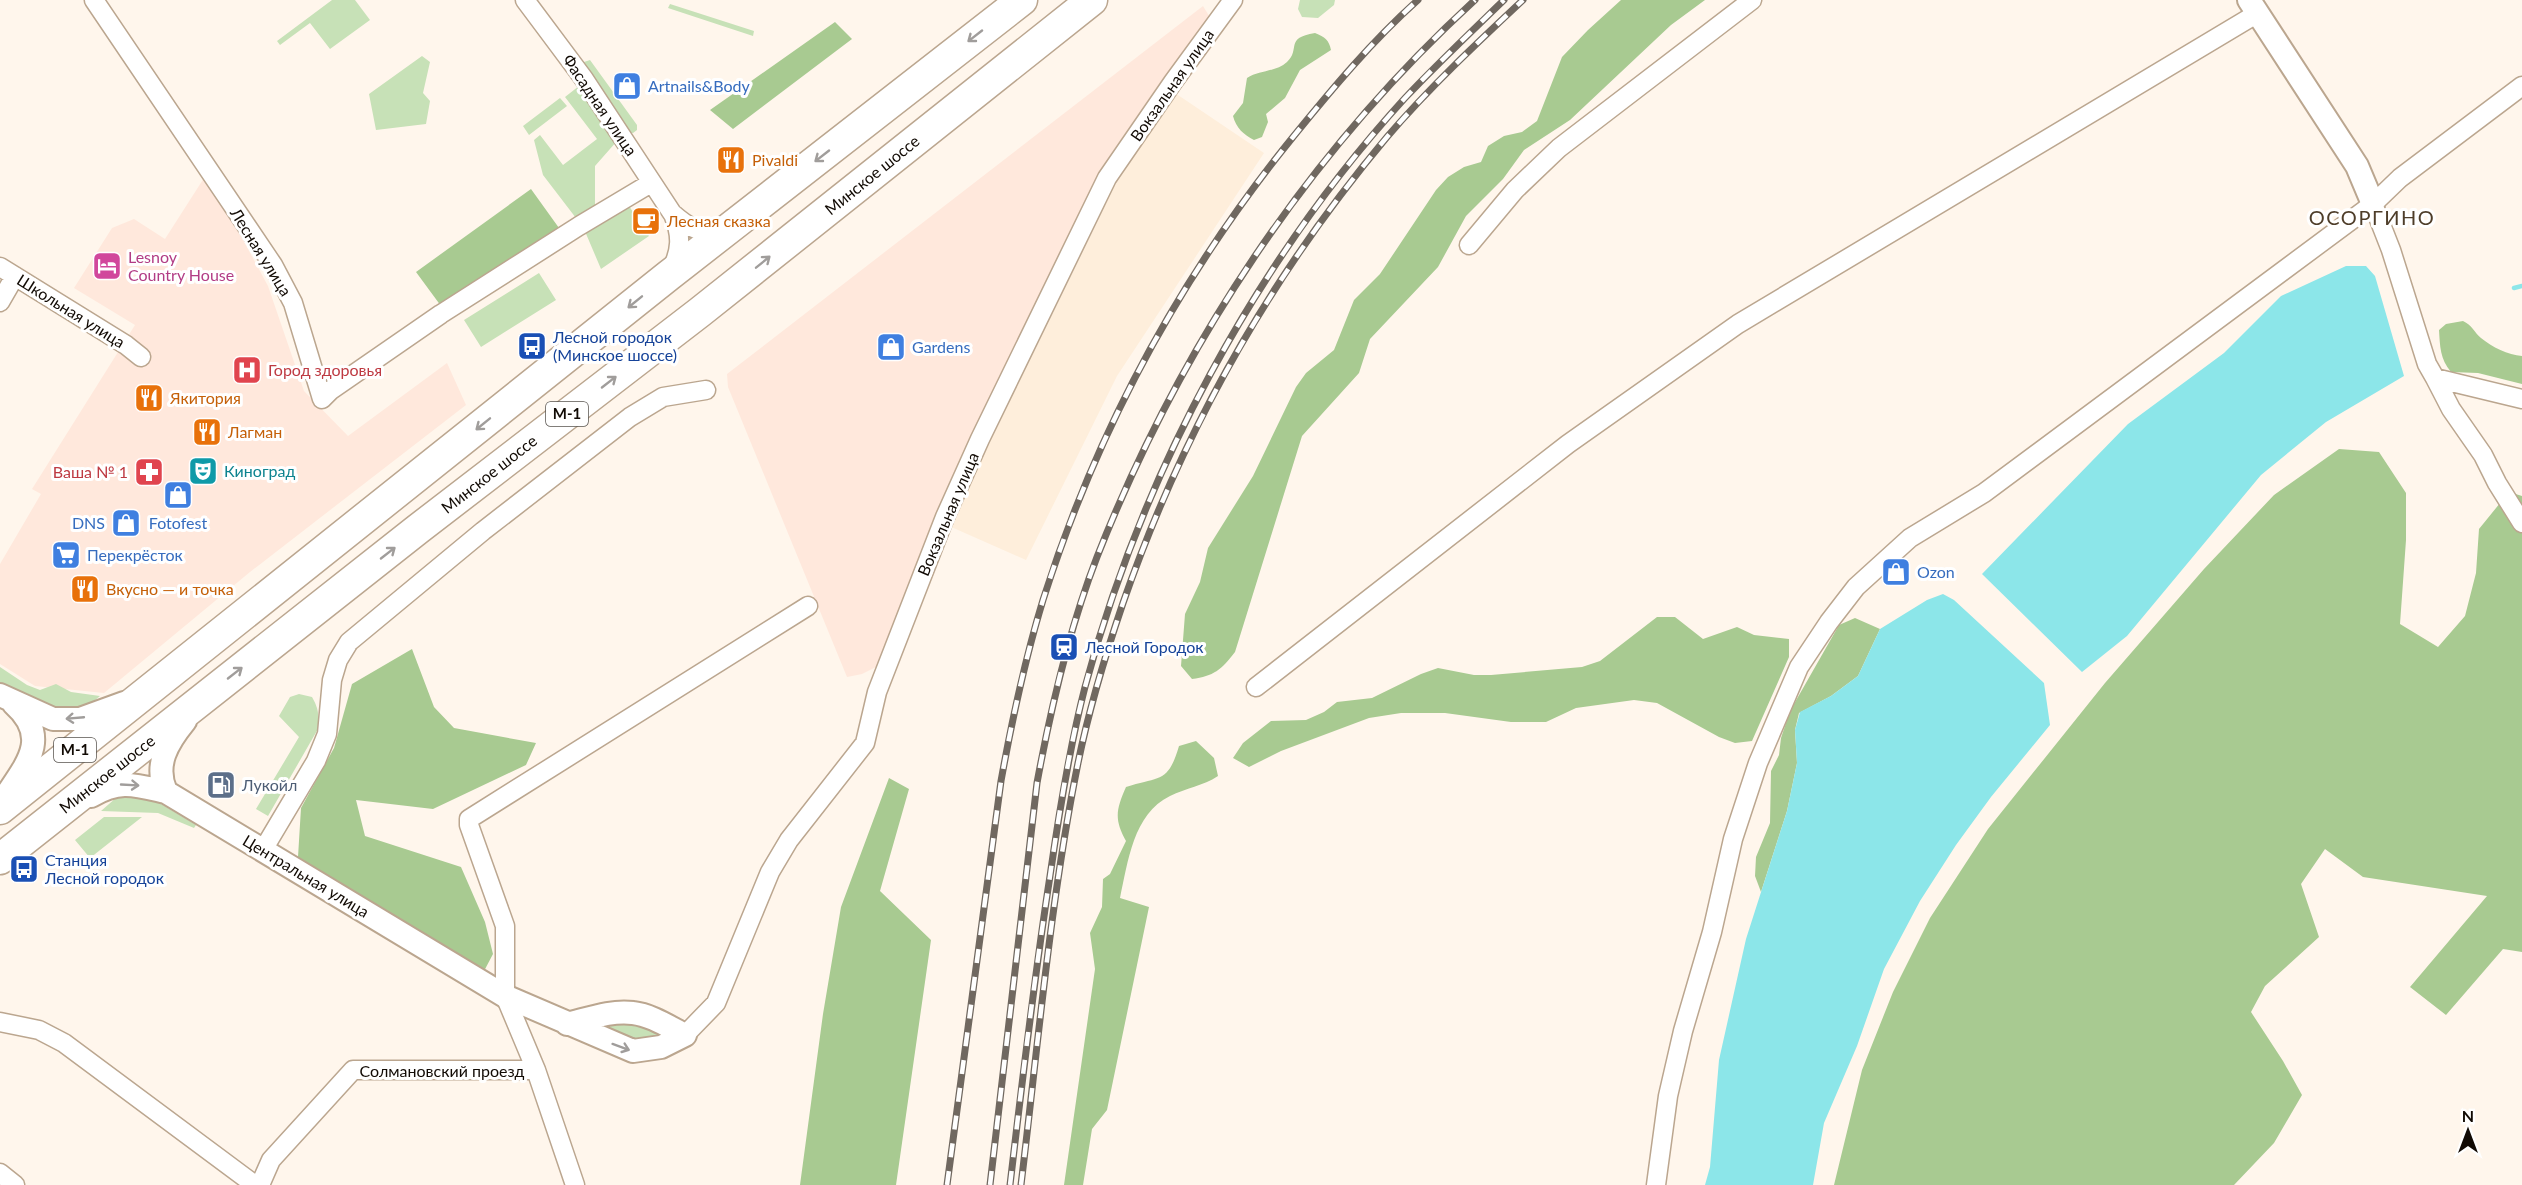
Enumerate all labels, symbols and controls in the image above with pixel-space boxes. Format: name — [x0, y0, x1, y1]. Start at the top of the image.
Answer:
street label: Вокзальная улица — [1126, 25, 1217, 144]
one-way arrow — [968, 30, 984, 42]
street label: Фасадная улица — [559, 50, 641, 159]
shop icon: Artnails&Body — [611, 70, 643, 102]
place label: Artnails&Body — [648, 76, 750, 95]
street label: Минское шоссе — [821, 131, 923, 218]
restaurant icon: Pivaldi — [715, 144, 747, 176]
place label: Pivaldi — [752, 150, 798, 169]
one-way arrow — [814, 150, 830, 163]
street label: Лесная улица — [226, 203, 296, 299]
cafe icon: Лесная сказка — [630, 205, 662, 237]
district label: ОСОРГИНО — [2309, 205, 2435, 229]
place label: Лесная сказка — [666, 211, 771, 230]
place label: Lesnoy Country House — [128, 247, 234, 284]
hotel icon: Lesnoy Country House — [91, 250, 123, 282]
one-way arrow — [754, 256, 770, 269]
street label: Школьная улица — [14, 270, 129, 351]
one-way arrow — [628, 296, 644, 309]
place label: Лесной городок (Минское шоссе) — [552, 327, 677, 364]
bus stop icon: Лесной городок (Минское шоссе) — [516, 330, 548, 362]
shop icon: Gardens — [875, 331, 907, 363]
place label: Gardens — [912, 337, 970, 356]
hospital icon: Город здоровья — [231, 354, 263, 386]
place label: Город здоровья — [268, 360, 382, 379]
one-way arrow — [601, 376, 617, 389]
restaurant icon: Якитория — [133, 382, 165, 414]
place label: Якитория — [169, 388, 241, 407]
road number: М-1 — [546, 402, 588, 426]
restaurant icon: Лагман — [191, 416, 223, 448]
one-way arrow — [475, 418, 491, 431]
place label: Лагман — [227, 422, 282, 441]
street label: Минское шоссе — [437, 430, 540, 517]
street label: Вокзальная улица — [913, 449, 982, 578]
theatre icon: Киноград — [187, 455, 219, 487]
pharmacy icon: Ваша № 1 — [133, 456, 165, 488]
place label: Киноград — [224, 461, 295, 480]
place label: Ваша № 1 — [53, 462, 128, 481]
shop icon: Fotofest — [162, 479, 194, 511]
shop icon: DNS — [110, 507, 142, 539]
place label: DNS — [72, 513, 105, 532]
place label: Fotofest — [149, 513, 207, 532]
supermarket icon: Перекрёсток — [50, 539, 82, 571]
place label: Перекрёсток — [87, 545, 184, 564]
one-way arrow — [380, 546, 396, 559]
shop icon: Ozon — [1880, 556, 1912, 588]
place label: Ozon — [1917, 562, 1955, 581]
restaurant icon: Вкусно — и точка — [69, 573, 101, 605]
place label: Вкусно — и точка — [106, 579, 234, 598]
station icon: Лесной Городок — [1048, 631, 1080, 663]
place label: Лесной Городок — [1084, 637, 1204, 656]
one-way arrow — [226, 666, 242, 679]
one-way arrow — [66, 713, 86, 724]
street label: Минское шоссе — [55, 730, 158, 817]
road number: М-1 — [54, 738, 96, 762]
fuel station icon: Лукойл — [205, 769, 237, 801]
place label: Лукойл — [241, 775, 297, 794]
one-way arrow — [119, 780, 139, 791]
street label: Центральная улица — [240, 830, 373, 921]
place label: Станция Лесной городок — [44, 850, 165, 887]
bus stop icon: Станция Лесной городок — [8, 853, 40, 885]
one-way arrow — [611, 1042, 630, 1053]
street label: Солмановский проезд — [360, 1061, 525, 1080]
north arrow — [2438, 1101, 2498, 1161]
text: N — [2462, 1106, 2474, 1125]

